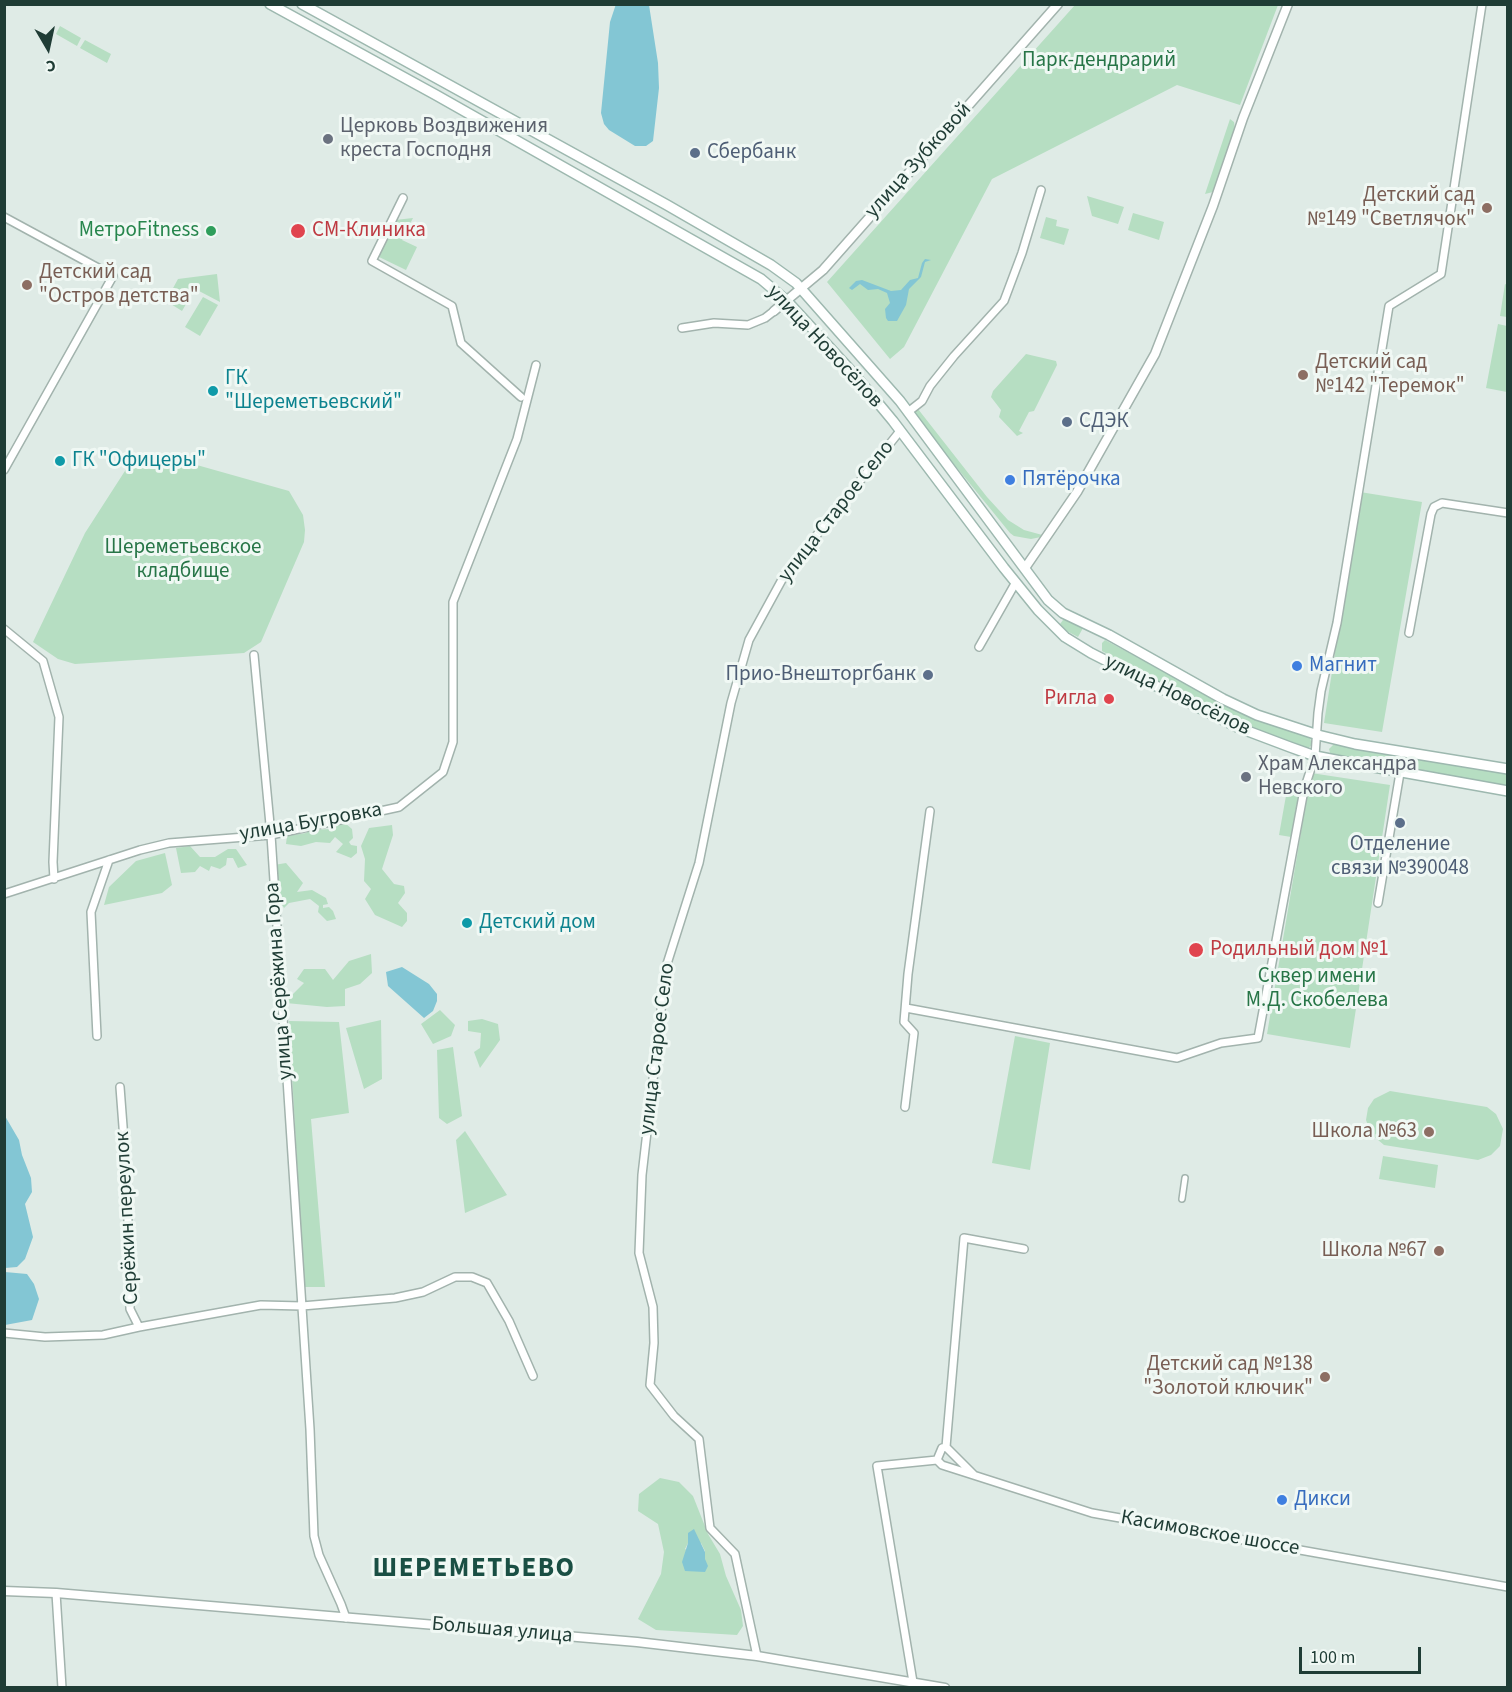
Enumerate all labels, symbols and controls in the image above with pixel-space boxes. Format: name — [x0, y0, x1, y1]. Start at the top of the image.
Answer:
north arrow — [18, 18, 78, 78]
park label: Парк-дендрарий — [1022, 48, 1176, 74]
text: С — [44, 54, 57, 77]
street label: улица Зубковой — [860, 98, 978, 224]
place label: Церковь Воздвижения креста Господня — [340, 114, 548, 164]
marker: Церковь Воздвижения креста Господня — [321, 132, 335, 146]
place label: Сбербанк — [707, 140, 796, 166]
marker: Сбербанк — [688, 146, 702, 160]
place label: Детский сад №149 "Светлячок" — [1307, 183, 1475, 233]
marker: Детский сад №149 "Светлячок" — [1480, 201, 1494, 215]
place label: МетроFitness — [79, 218, 199, 244]
place label: СМ-Клиника — [312, 218, 426, 244]
marker: СМ-Клиника — [289, 222, 307, 240]
marker: МетроFitness — [204, 224, 218, 238]
place label: Детский сад "Остров детства" — [39, 260, 199, 310]
marker: Детский сад "Остров детства" — [20, 278, 34, 292]
street label: улица Новосёлов — [761, 280, 887, 414]
place label: Детский сад №142 "Теремок" — [1315, 350, 1465, 400]
place label: ГК "Шереметьевский" — [225, 366, 402, 416]
marker: Детский сад №142 "Теремок" — [1296, 368, 1310, 382]
marker: ГК "Шереметьевский" — [206, 384, 220, 398]
place label: СДЭК — [1079, 409, 1129, 435]
marker: СДЭК — [1060, 415, 1074, 429]
street label: улица Старое Село — [774, 436, 900, 588]
place label: ГК "Офицеры" — [72, 448, 206, 474]
marker: ГК "Офицеры" — [53, 454, 67, 468]
place label: Пятёрочка — [1022, 467, 1121, 493]
marker: Пятёрочка — [1003, 473, 1017, 487]
park label: Шереметьевское кладбище — [105, 535, 261, 585]
street label: улица Новосёлов — [1100, 650, 1254, 742]
place label: Магнит — [1309, 653, 1377, 679]
marker: Магнит — [1290, 659, 1304, 673]
place label: Прио-Внешторгбанк — [726, 662, 916, 688]
marker: Прио-Внешторгбанк — [921, 668, 935, 682]
place label: Ригла — [1044, 686, 1097, 712]
marker: Ригла — [1102, 692, 1116, 706]
place label: Храм Александра Невского — [1258, 752, 1417, 802]
marker: Храм Александра Невского — [1239, 770, 1253, 784]
street label: улица Бугровка — [238, 798, 384, 848]
marker: Отделение связи №390048 — [1393, 816, 1407, 830]
place label: Отделение связи №390048 — [1331, 832, 1469, 882]
street label: улица Серёжина Гора — [261, 881, 299, 1081]
place label: Детский дом — [479, 910, 596, 936]
marker: Детский дом — [460, 916, 474, 930]
place label: Родильный дом №1 — [1210, 937, 1389, 963]
marker: Родильный дом №1 — [1187, 941, 1205, 959]
street label: улица Старое Село — [635, 962, 681, 1136]
park label: Сквер имени М.Д. Скобелева — [1246, 964, 1388, 1014]
place label: Школа №63 — [1312, 1119, 1417, 1145]
marker: Школа №63 — [1422, 1125, 1436, 1139]
street label: Серёжин переулок — [111, 1131, 145, 1305]
place label: Школа №67 — [1322, 1238, 1427, 1264]
marker: Школа №67 — [1432, 1244, 1446, 1258]
place label: Детский сад №138 "Золотой ключик" — [1143, 1352, 1313, 1402]
marker: Детский сад №138 "Золотой ключик" — [1318, 1370, 1332, 1384]
place label: Дикси — [1294, 1487, 1351, 1513]
marker: Дикси — [1275, 1493, 1289, 1507]
street label: Касимовское шоссе — [1119, 1506, 1301, 1562]
district label: ШЕРЕМЕТЬЕВО — [372, 1554, 576, 1586]
street label: Большая улица — [430, 1612, 574, 1650]
scale bar — [1302, 1635, 1424, 1673]
text: 100 m — [1310, 1645, 1355, 1670]

